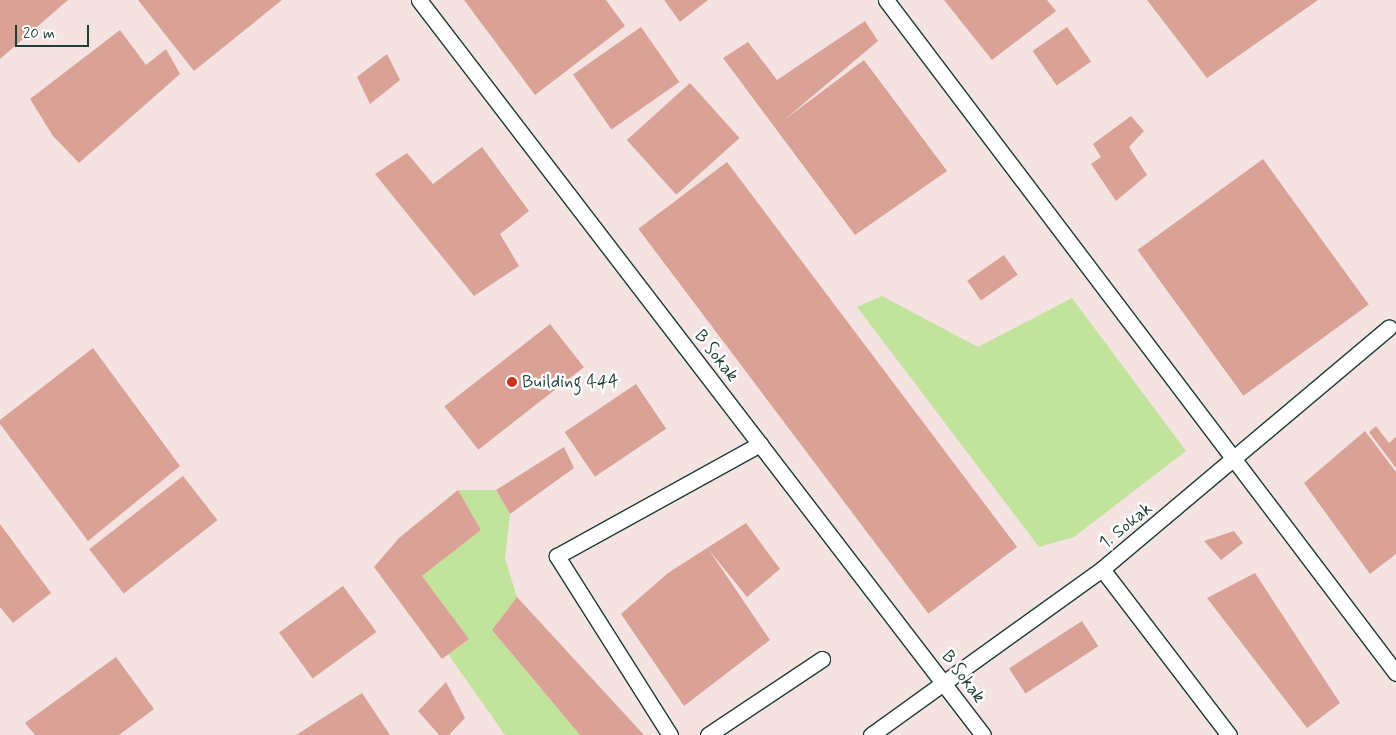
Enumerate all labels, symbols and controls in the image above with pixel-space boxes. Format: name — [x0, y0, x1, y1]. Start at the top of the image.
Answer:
scale bar — [18, 15, 91, 47]
text: 20 m — [23, 24, 55, 44]
street label: B Sokak — [688, 325, 744, 387]
place label: Building 444 — [522, 371, 619, 393]
marker: Building 444 — [506, 376, 518, 388]
street label: 1. Sokak — [1095, 498, 1157, 554]
street label: B Sokak — [936, 646, 990, 708]

